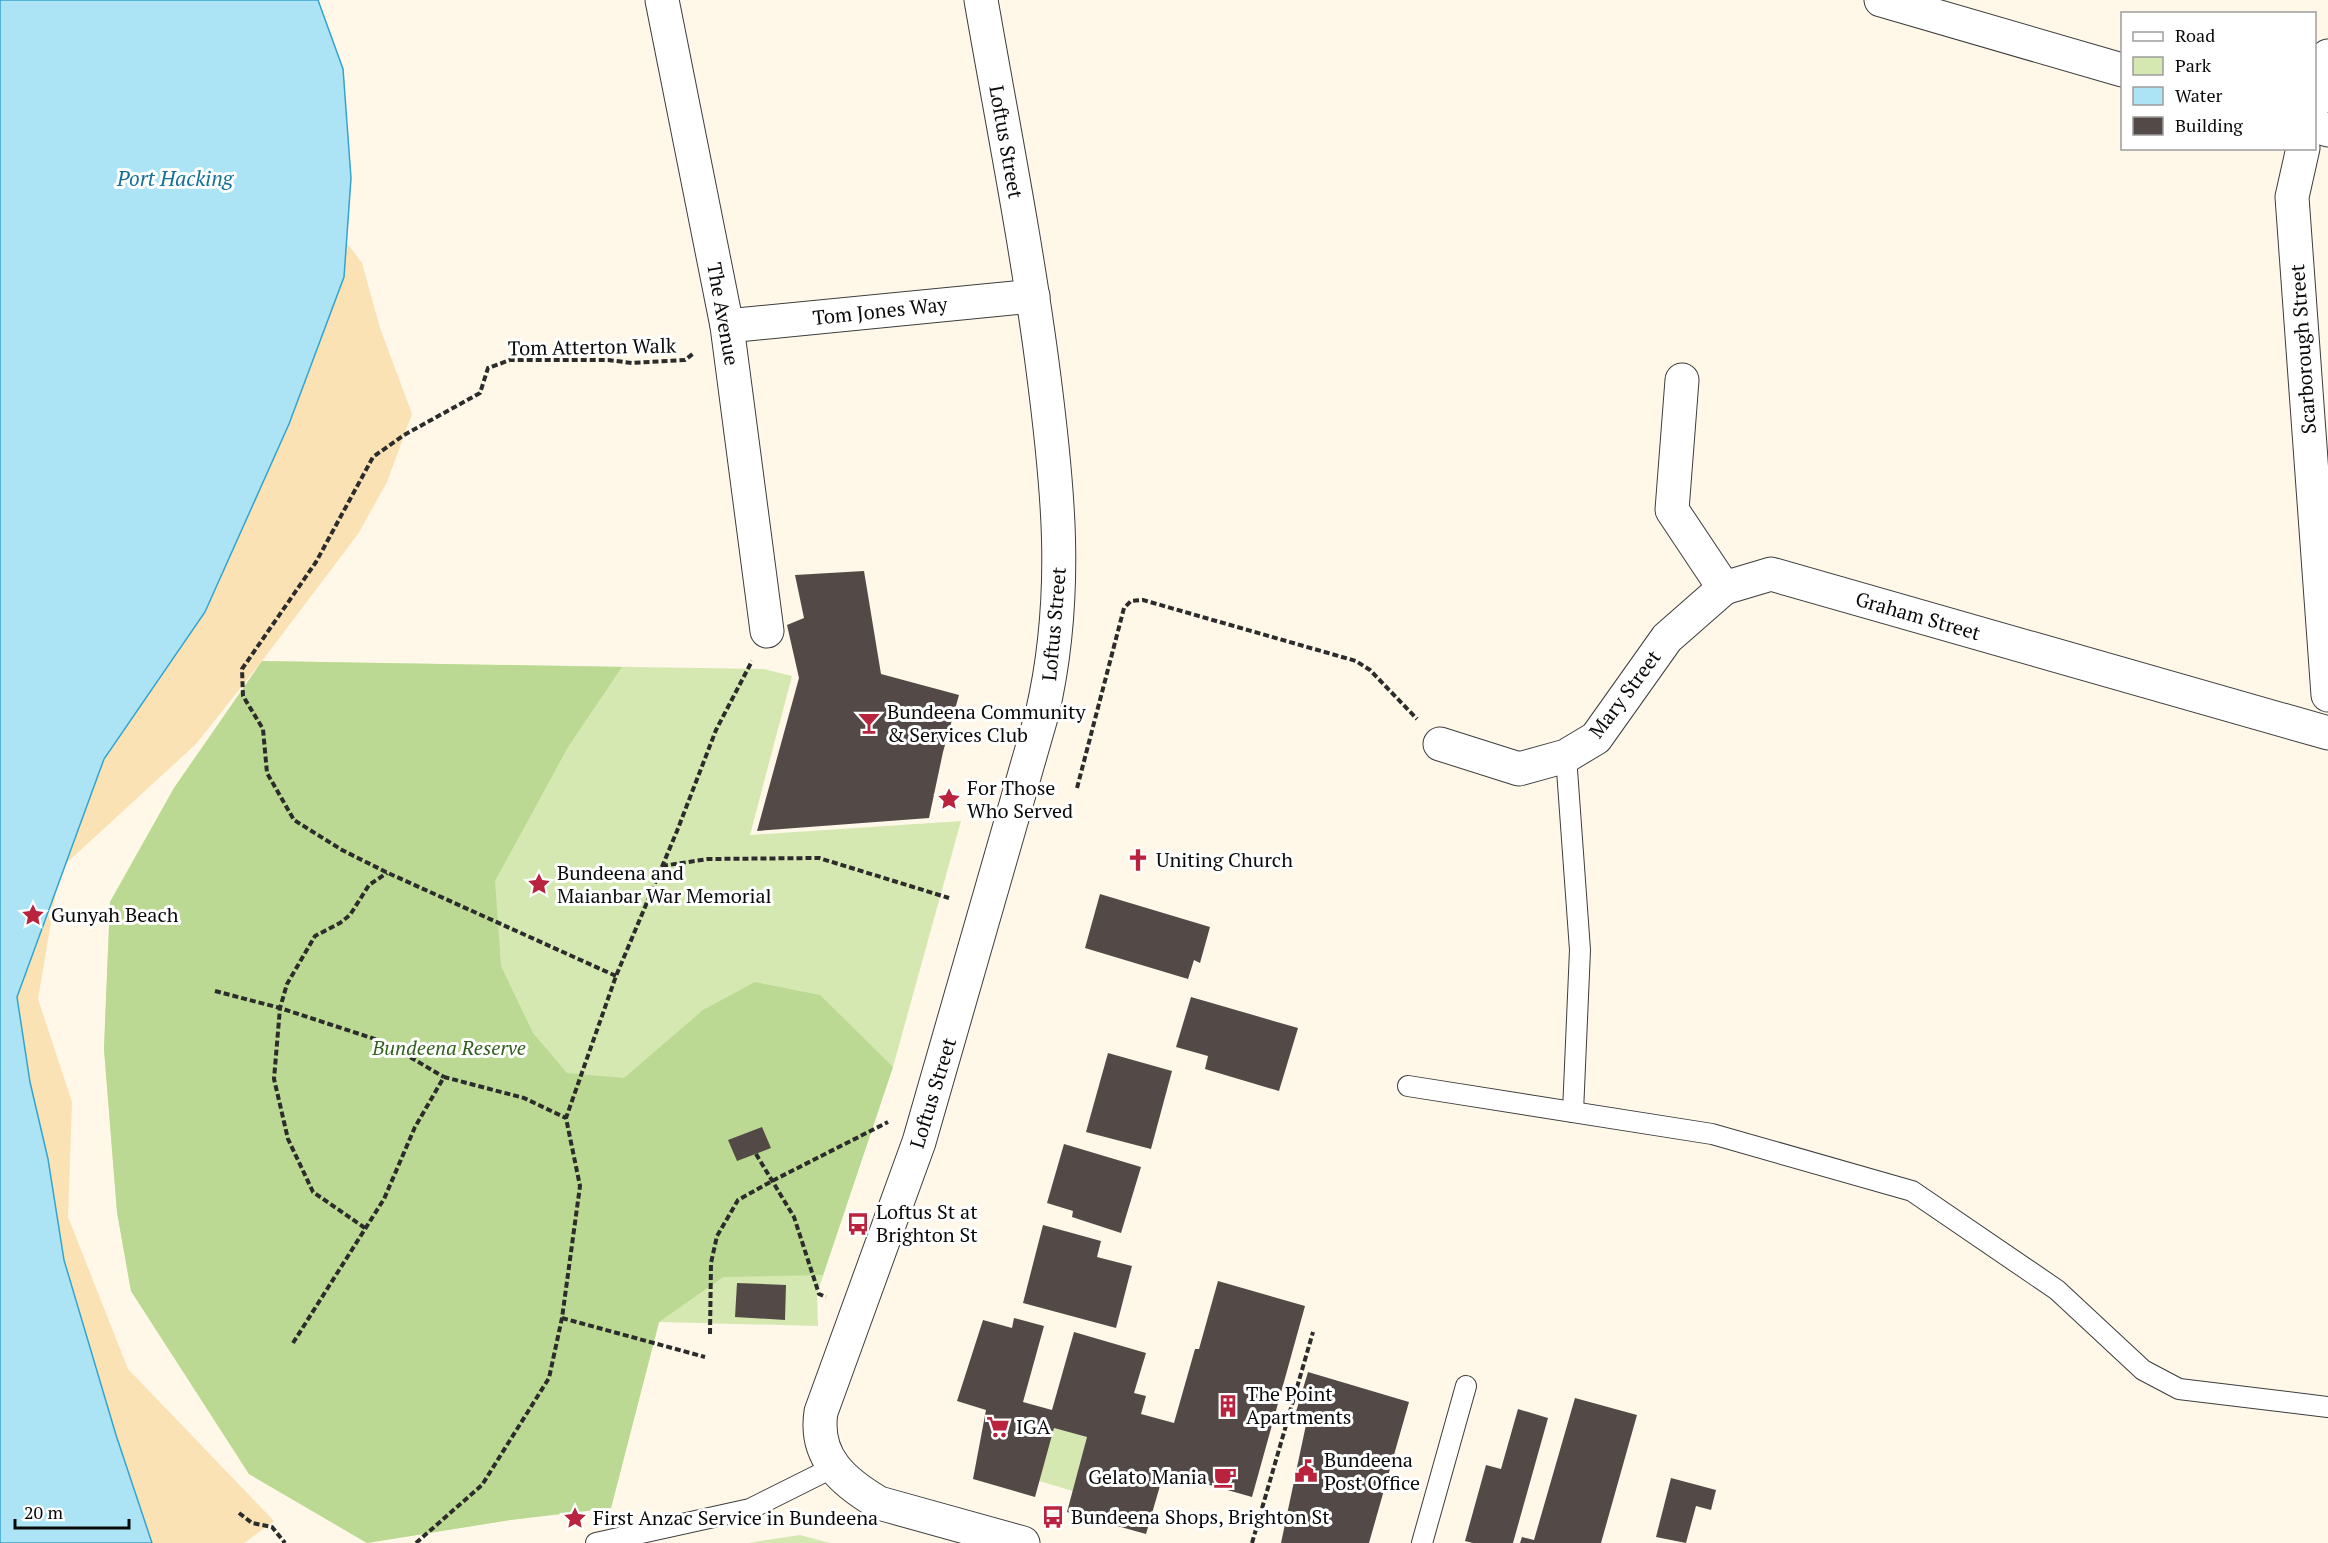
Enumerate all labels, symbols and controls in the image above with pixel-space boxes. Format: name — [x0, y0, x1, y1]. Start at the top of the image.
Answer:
legend — [2121, 12, 2316, 150]
text: Road — [2175, 23, 2215, 47]
text: Park — [2175, 53, 2212, 77]
street label: Loftus Street — [983, 83, 1030, 201]
text: Water — [2175, 83, 2222, 107]
text: Building — [2175, 113, 2243, 137]
water label: Port Hacking — [116, 164, 235, 192]
street label: The Avenue — [701, 260, 746, 368]
street label: Scarborough Street — [2283, 262, 2322, 435]
street label: Tom Jones Way — [811, 290, 949, 331]
street label: Tom Atterton Walk — [508, 332, 677, 361]
street label: Loftus Street — [1035, 565, 1072, 682]
street label: Graham Street — [1852, 585, 1984, 646]
street label: Mary Street — [1583, 644, 1667, 743]
place label: Bundeena Community & Services Club — [887, 698, 1086, 748]
bar icon: Bundeena Community & Services Club — [856, 710, 882, 736]
place label: For Those Who Served — [967, 774, 1073, 824]
place icon: For Those Who Served — [936, 786, 962, 812]
place label: Uniting Church — [1156, 846, 1293, 873]
church icon: Uniting Church — [1125, 847, 1151, 873]
place label: Bundeena and Maianbar War Memorial — [557, 859, 772, 909]
place icon: Bundeena and Maianbar War Memorial — [526, 871, 552, 897]
place label: Gunyah Beach — [51, 901, 179, 928]
place icon: Gunyah Beach — [20, 902, 46, 928]
park label: Bundeena Reserve — [371, 1034, 526, 1061]
street label: Loftus Street — [903, 1034, 962, 1152]
place label: Loftus St at Brighton St — [876, 1198, 978, 1248]
bus stop icon: Loftus St at Brighton St — [845, 1211, 871, 1237]
place label: The Point Apartments — [1246, 1380, 1351, 1430]
building icon: The Point Apartments — [1215, 1393, 1241, 1419]
place label: IGA — [1016, 1413, 1051, 1440]
supermarket icon: IGA — [985, 1414, 1011, 1440]
place label: Bundeena Post Office — [1324, 1446, 1420, 1496]
public building icon: Bundeena Post Office — [1293, 1458, 1319, 1484]
place label: Gelato Mania — [1088, 1463, 1207, 1490]
cafe icon: Gelato Mania — [1212, 1464, 1238, 1490]
scale bar — [15, 1492, 129, 1530]
text: 20 m — [24, 1500, 64, 1524]
place label: Bundeena Shops, Brighton St — [1071, 1503, 1330, 1530]
place label: First Anzac Service in Bundeena — [593, 1504, 878, 1531]
bus stop icon: Bundeena Shops, Brighton St — [1040, 1504, 1066, 1530]
place icon: First Anzac Service in Bundeena — [562, 1505, 588, 1531]

